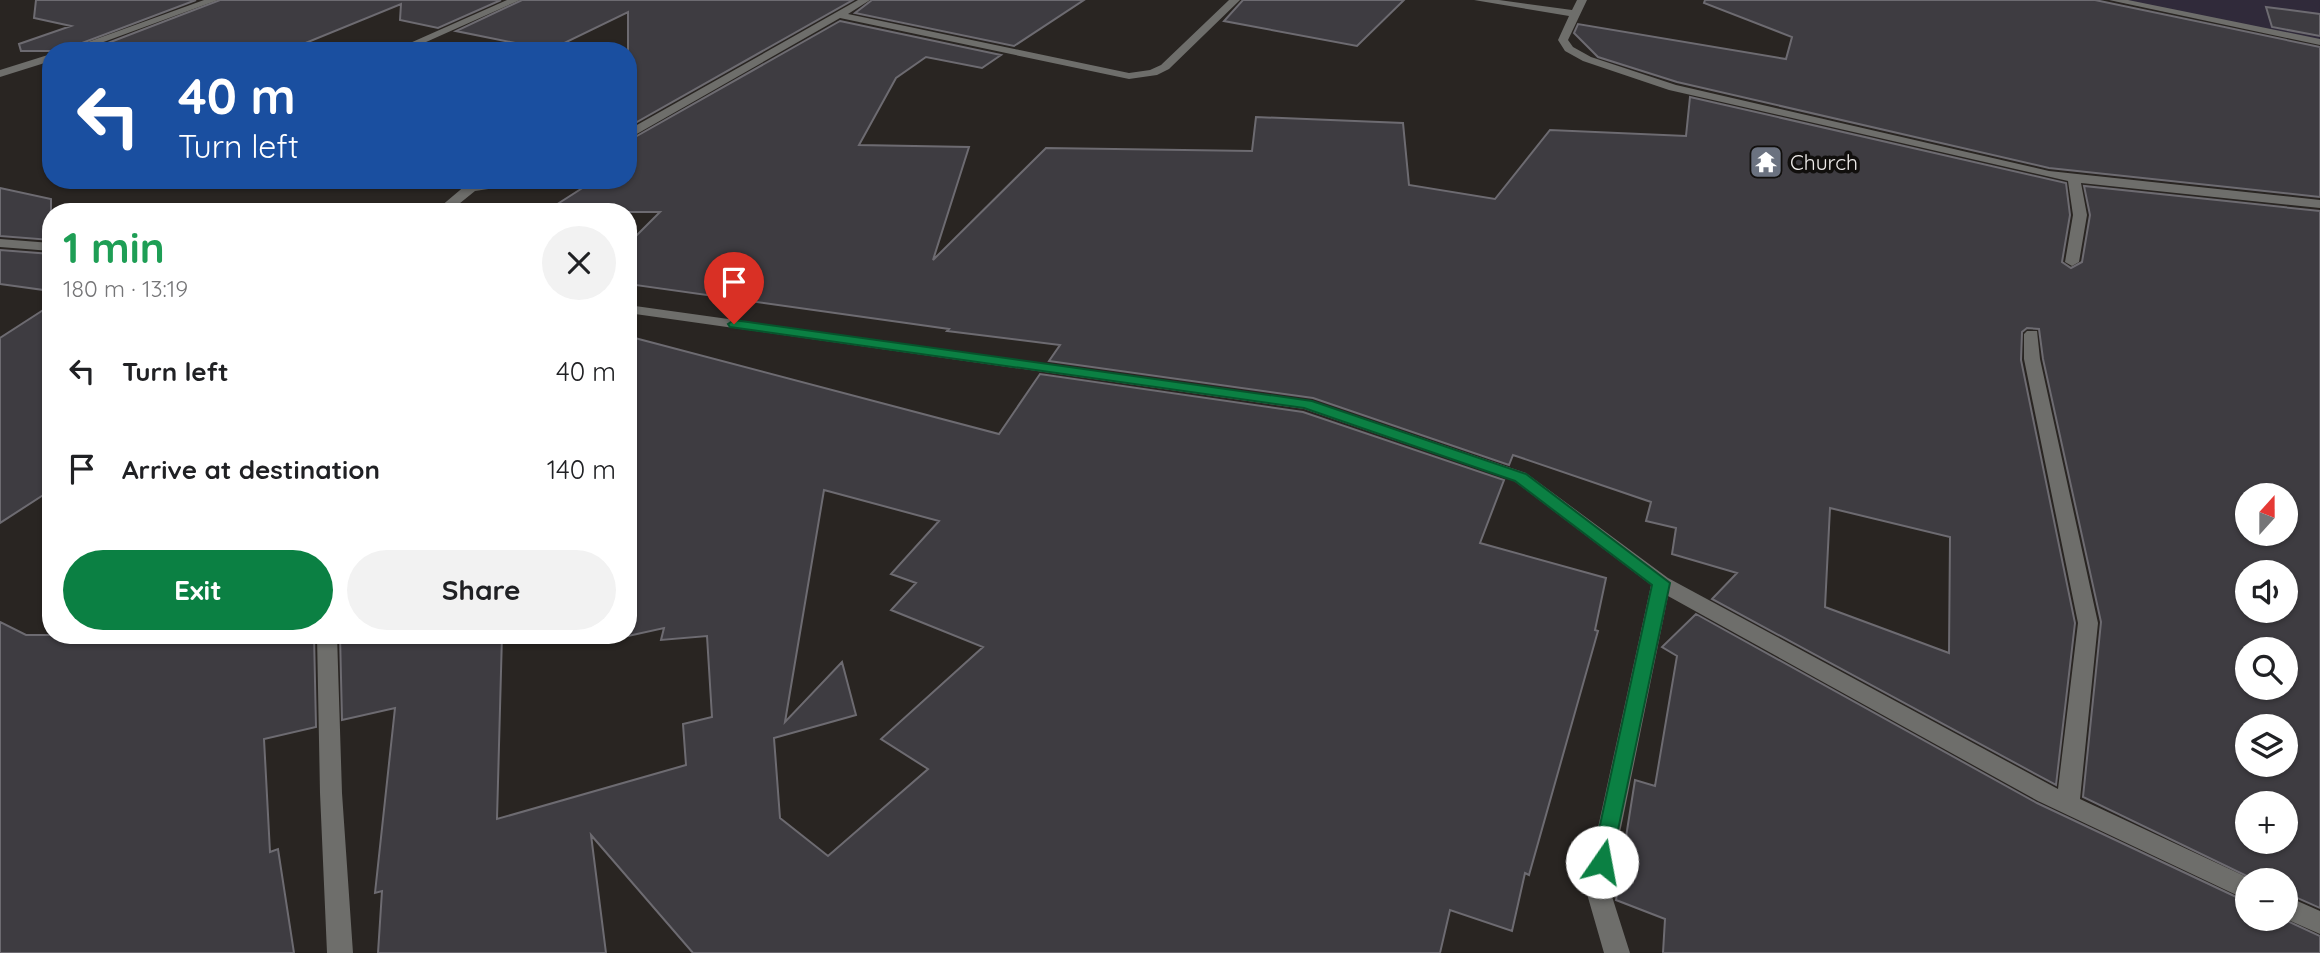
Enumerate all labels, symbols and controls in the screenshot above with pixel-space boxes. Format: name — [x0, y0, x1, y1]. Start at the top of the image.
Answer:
text: 40 m — [178, 65, 296, 126]
icon: left — [63, 70, 154, 161]
text: Turn left — [178, 126, 299, 166]
temple icon: Church — [1747, 143, 1785, 181]
place label: Church — [1790, 149, 1858, 175]
text: 1 min — [63, 221, 165, 274]
button: close — [542, 226, 616, 300]
pin — [704, 252, 764, 324]
icon: arrive — [715, 263, 753, 301]
text: 180 m · 13:19 — [63, 274, 188, 303]
icon: left — [63, 352, 101, 390]
text: Turn left — [122, 355, 229, 388]
text: 40 m — [556, 355, 616, 388]
icon: arrive — [63, 450, 101, 488]
text: Arrive at destination — [122, 453, 380, 486]
text: 140 m — [547, 453, 616, 486]
north arrow — [2235, 483, 2298, 546]
map controls — [2235, 483, 2298, 931]
button: Exit — [63, 550, 333, 630]
button: Share — [347, 550, 616, 630]
button: sound — [2235, 560, 2298, 623]
button: search — [2235, 637, 2298, 700]
button: layers — [2235, 714, 2298, 777]
button: + — [2235, 791, 2298, 854]
position arrow — [1565, 825, 1639, 899]
button: − — [2235, 868, 2298, 931]

